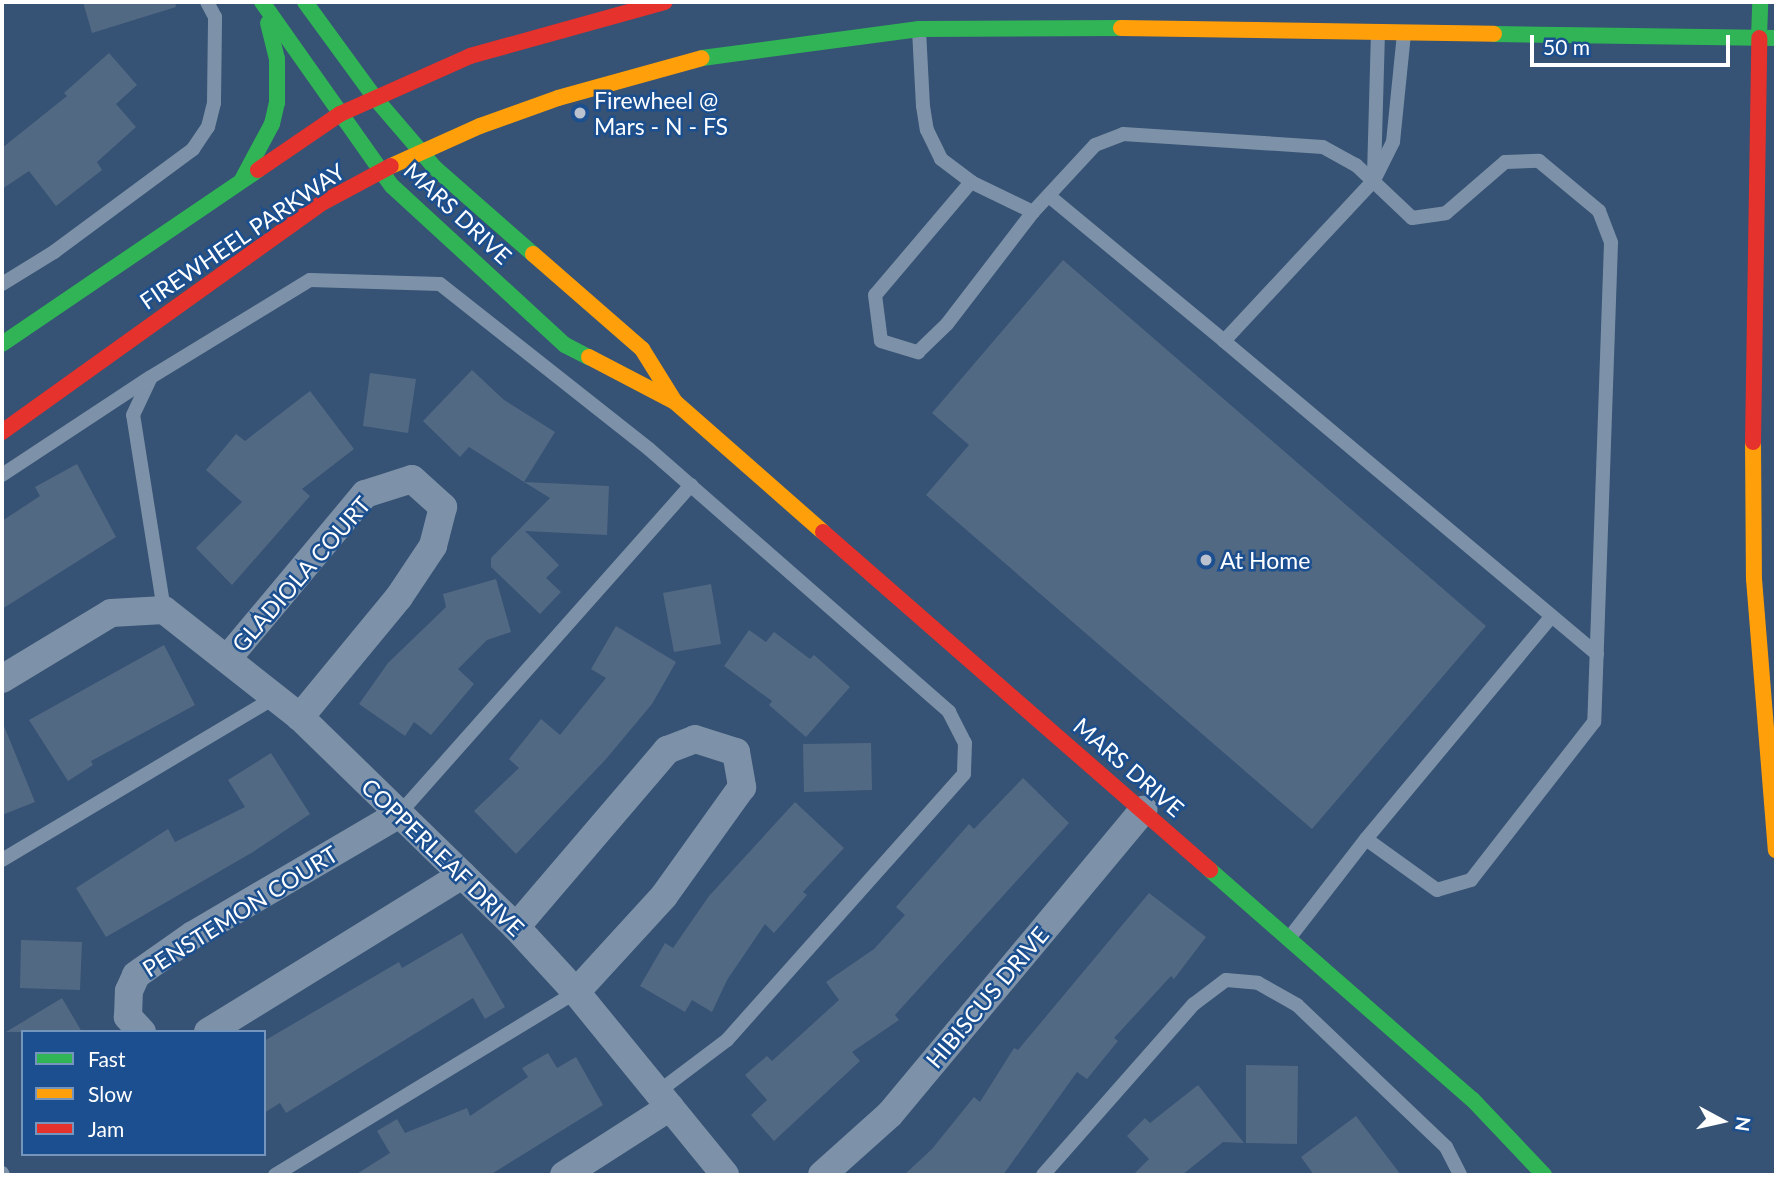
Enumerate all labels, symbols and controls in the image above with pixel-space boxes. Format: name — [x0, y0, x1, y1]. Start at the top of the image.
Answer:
scale bar — [1533, 21, 1732, 65]
text: 50 m — [1543, 34, 1590, 59]
place label: Firewheel @ Mars - N - FS — [594, 86, 728, 140]
marker: Firewheel @ Mars - N - FS — [572, 105, 588, 121]
street label: MARS DRIVE — [399, 156, 517, 270]
street label: FIREWHEEL PARKWAY — [134, 157, 350, 315]
street label: GLADIOLA COURT — [226, 490, 376, 658]
place label: At Home — [1220, 546, 1310, 574]
marker: At Home — [1198, 552, 1214, 568]
street label: MARS DRIVE — [1068, 712, 1190, 822]
street label: COPPERLEAF DRIVE — [356, 772, 530, 942]
street label: PENSTEMON COURT — [137, 840, 343, 982]
street label: HIBISCUS DRIVE — [920, 921, 1054, 1073]
legend — [21, 1030, 266, 1156]
text: Fast — [88, 1046, 125, 1071]
text: Slow — [88, 1081, 132, 1106]
north arrow — [1687, 1086, 1757, 1156]
text: N — [1731, 1115, 1756, 1133]
text: Jam — [88, 1116, 124, 1141]

